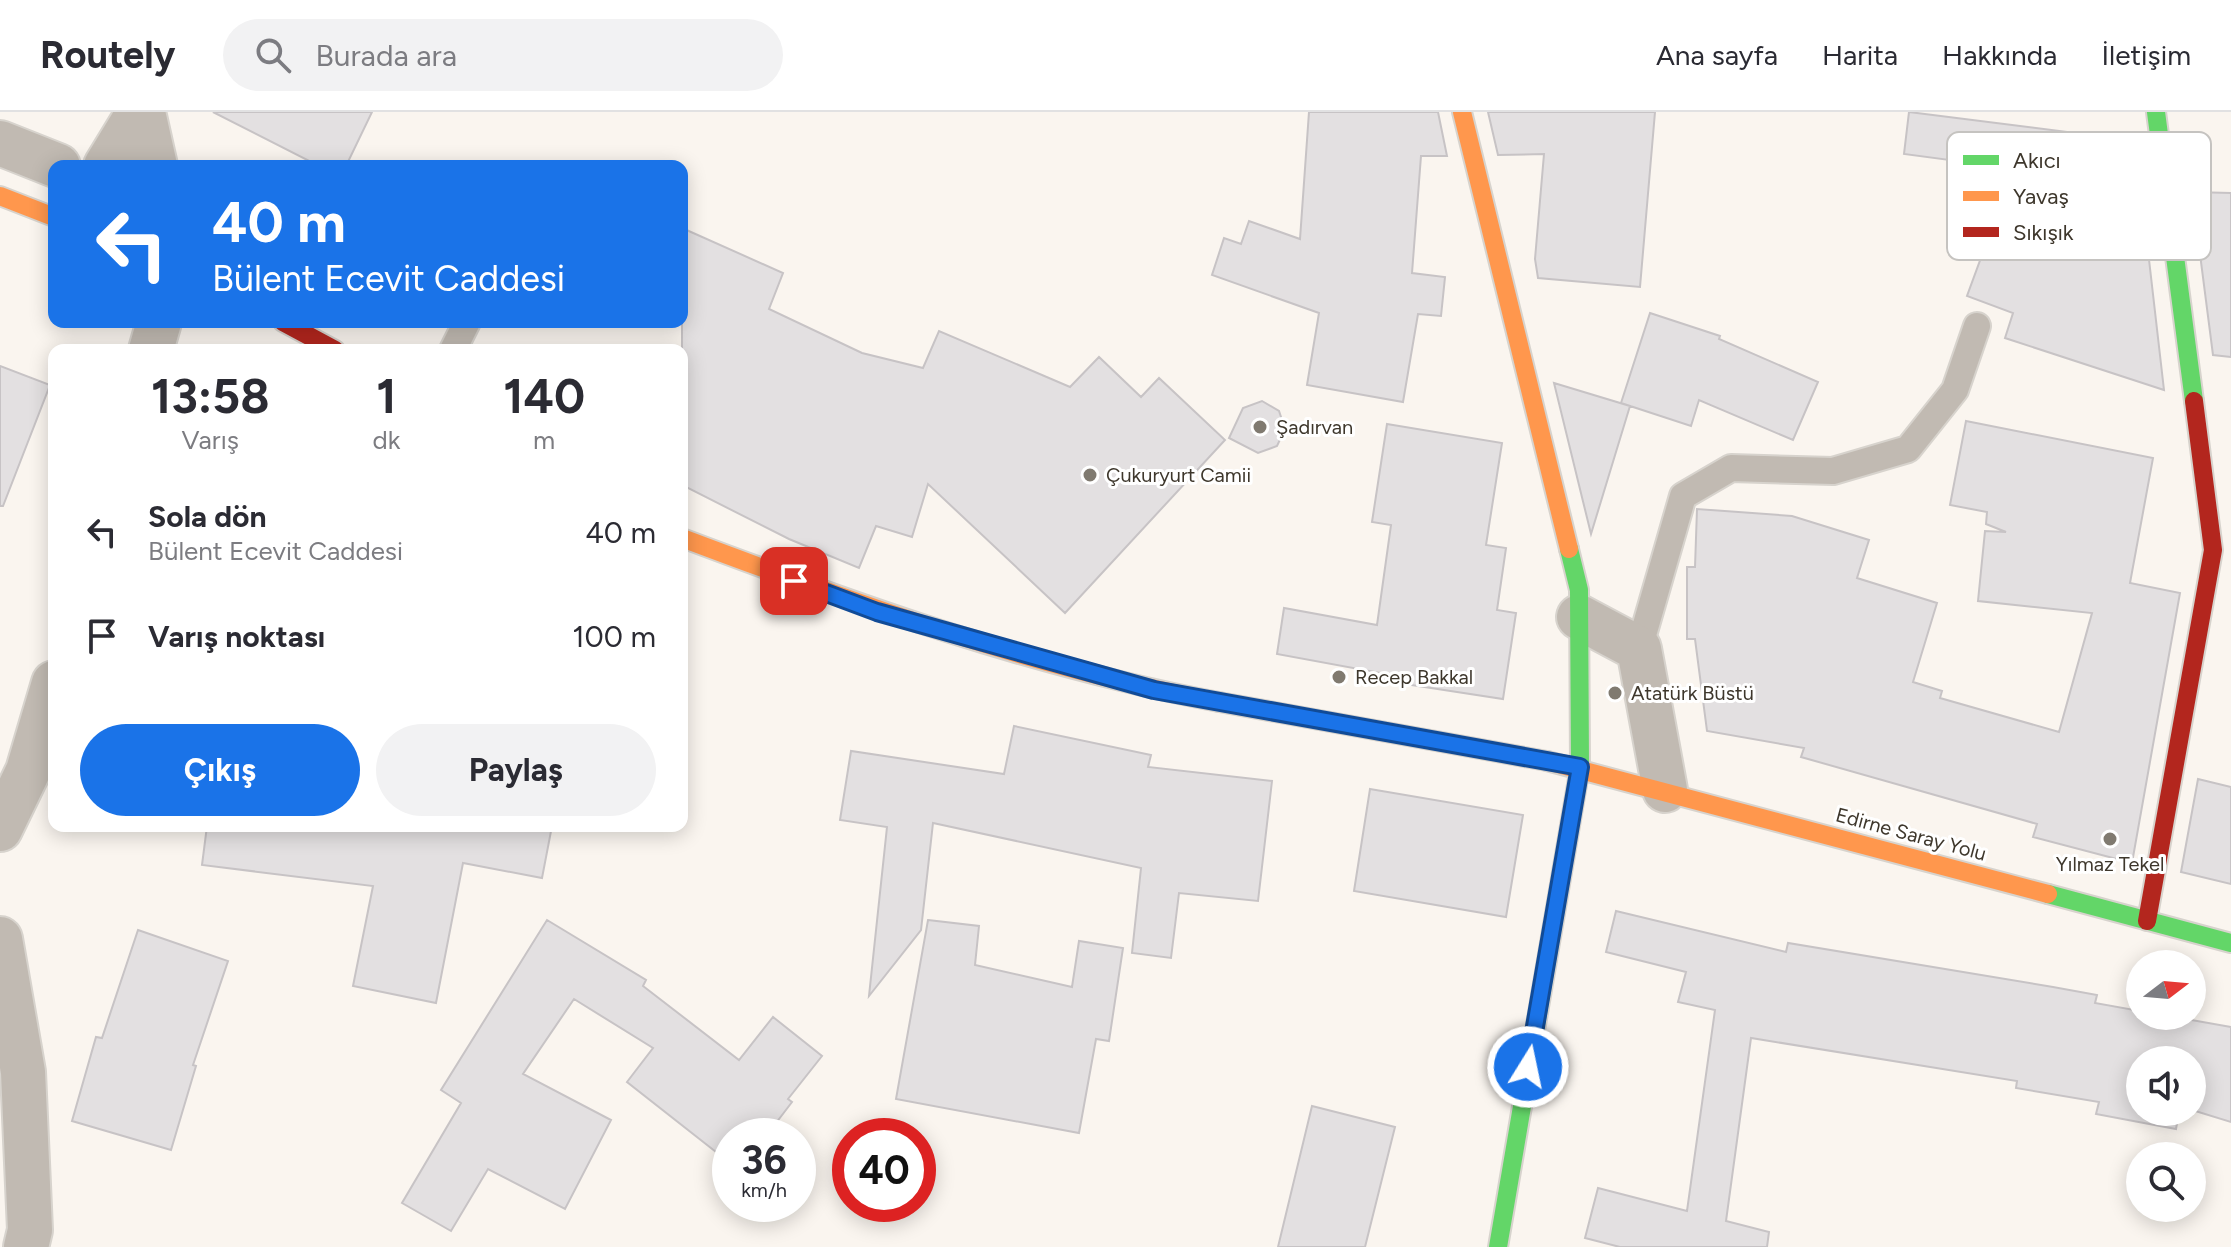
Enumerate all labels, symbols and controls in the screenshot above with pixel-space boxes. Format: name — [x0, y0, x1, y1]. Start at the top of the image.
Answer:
search box — [223, 19, 783, 91]
text: Routely — [40, 32, 175, 78]
icon: search — [251, 33, 295, 77]
text: Burada ara — [315, 37, 457, 74]
text: Ana sayfa — [1656, 38, 1778, 72]
text: Harita — [1822, 38, 1898, 72]
text: Hakkında — [1942, 38, 2057, 72]
text: İletişim — [2101, 38, 2191, 72]
legend — [1947, 132, 2211, 260]
text: Akıcı — [2013, 147, 2061, 174]
text: Yavaş — [2013, 183, 2069, 210]
text: 40 m — [212, 189, 346, 256]
icon: left — [80, 192, 184, 296]
text: Sıkışık — [2013, 219, 2074, 246]
text: Bülent Ecevit Caddesi — [212, 257, 565, 300]
text: 13:58 — [151, 367, 270, 425]
text: 1 — [376, 367, 397, 425]
text: 140 — [503, 367, 585, 425]
place label: Şadırvan — [1276, 415, 1353, 439]
marker: Şadırvan — [1251, 418, 1269, 436]
text: Varış — [182, 424, 239, 456]
text: dk — [373, 424, 400, 456]
text: m — [533, 424, 555, 456]
place label: Çukuryurt Camii — [1106, 463, 1251, 487]
marker: Çukuryurt Camii — [1081, 466, 1099, 484]
text: Sola dön — [148, 498, 266, 535]
icon: left — [80, 510, 124, 554]
text: 40 m — [585, 514, 656, 551]
text: Bülent Ecevit Caddesi — [148, 535, 403, 567]
pin — [760, 547, 828, 615]
icon: arrive — [772, 559, 816, 603]
icon: arrive — [80, 614, 124, 658]
text: Varış noktası — [148, 618, 325, 655]
text: 100 m — [572, 618, 656, 655]
place label: Recep Bakkal — [1355, 665, 1473, 689]
marker: Recep Bakkal — [1330, 668, 1348, 686]
place label: Atatürk Büstü — [1631, 681, 1754, 705]
marker: Atatürk Büstü — [1606, 684, 1624, 702]
button: Çıkış — [80, 724, 360, 816]
button: Paylaş — [376, 724, 656, 816]
street label: Edirne Saray Yolu — [1833, 802, 1989, 866]
marker: Yılmaz Tekel — [2101, 830, 2119, 848]
place label: Yılmaz Tekel — [2056, 852, 2164, 876]
north arrow — [2126, 950, 2206, 1030]
map controls — [2126, 950, 2206, 1222]
position arrow — [1486, 1025, 1570, 1109]
button: sound — [2126, 1046, 2206, 1126]
speed limit sign: 40 — [832, 1118, 936, 1222]
text: 36 — [741, 1136, 787, 1184]
button: search — [2126, 1142, 2206, 1222]
text: km/h — [741, 1178, 787, 1202]

